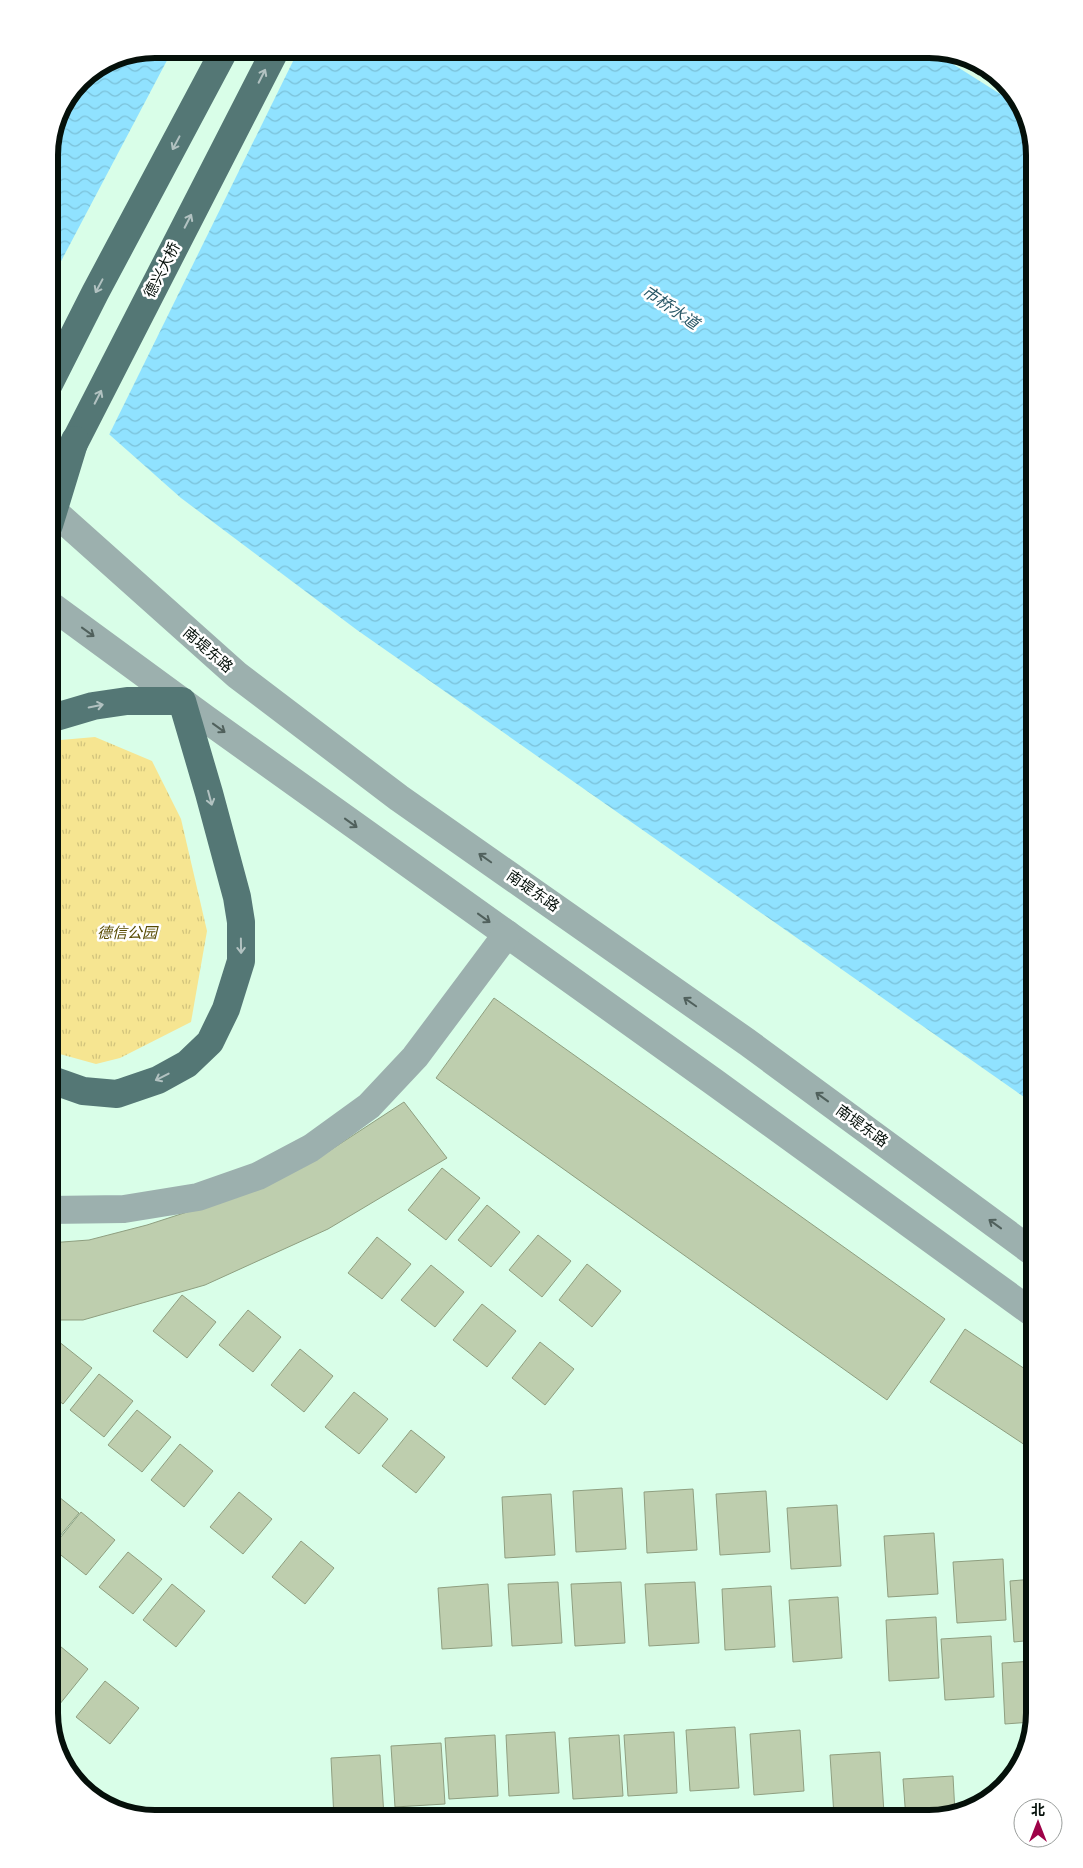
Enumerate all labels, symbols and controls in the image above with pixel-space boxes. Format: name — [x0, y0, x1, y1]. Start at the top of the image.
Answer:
one-way arrow — [258, 69, 267, 84]
one-way arrow — [171, 135, 180, 150]
one-way arrow — [184, 214, 193, 229]
street label: 德兴大桥 — [140, 239, 184, 301]
one-way arrow — [94, 278, 103, 293]
water label: 市桥水道 — [639, 282, 704, 334]
one-way arrow — [94, 390, 103, 405]
street label: 南堤东路 — [179, 624, 237, 676]
one-way arrow — [81, 627, 94, 638]
one-way arrow — [87, 701, 103, 710]
one-way arrow — [212, 723, 225, 734]
one-way arrow — [206, 789, 216, 805]
one-way arrow — [344, 818, 358, 828]
one-way arrow — [479, 853, 493, 863]
street label: 南堤东路 — [503, 866, 563, 916]
one-way arrow — [476, 912, 490, 923]
park label: 德信公园 — [97, 924, 159, 942]
one-way arrow — [236, 938, 246, 954]
one-way arrow — [683, 997, 697, 1007]
one-way arrow — [155, 1073, 170, 1082]
one-way arrow — [815, 1092, 829, 1102]
street label: 南堤东路 — [832, 1101, 892, 1151]
one-way arrow — [988, 1219, 1002, 1229]
north arrow — [1013, 1798, 1063, 1848]
text: 北 — [1031, 1802, 1045, 1819]

